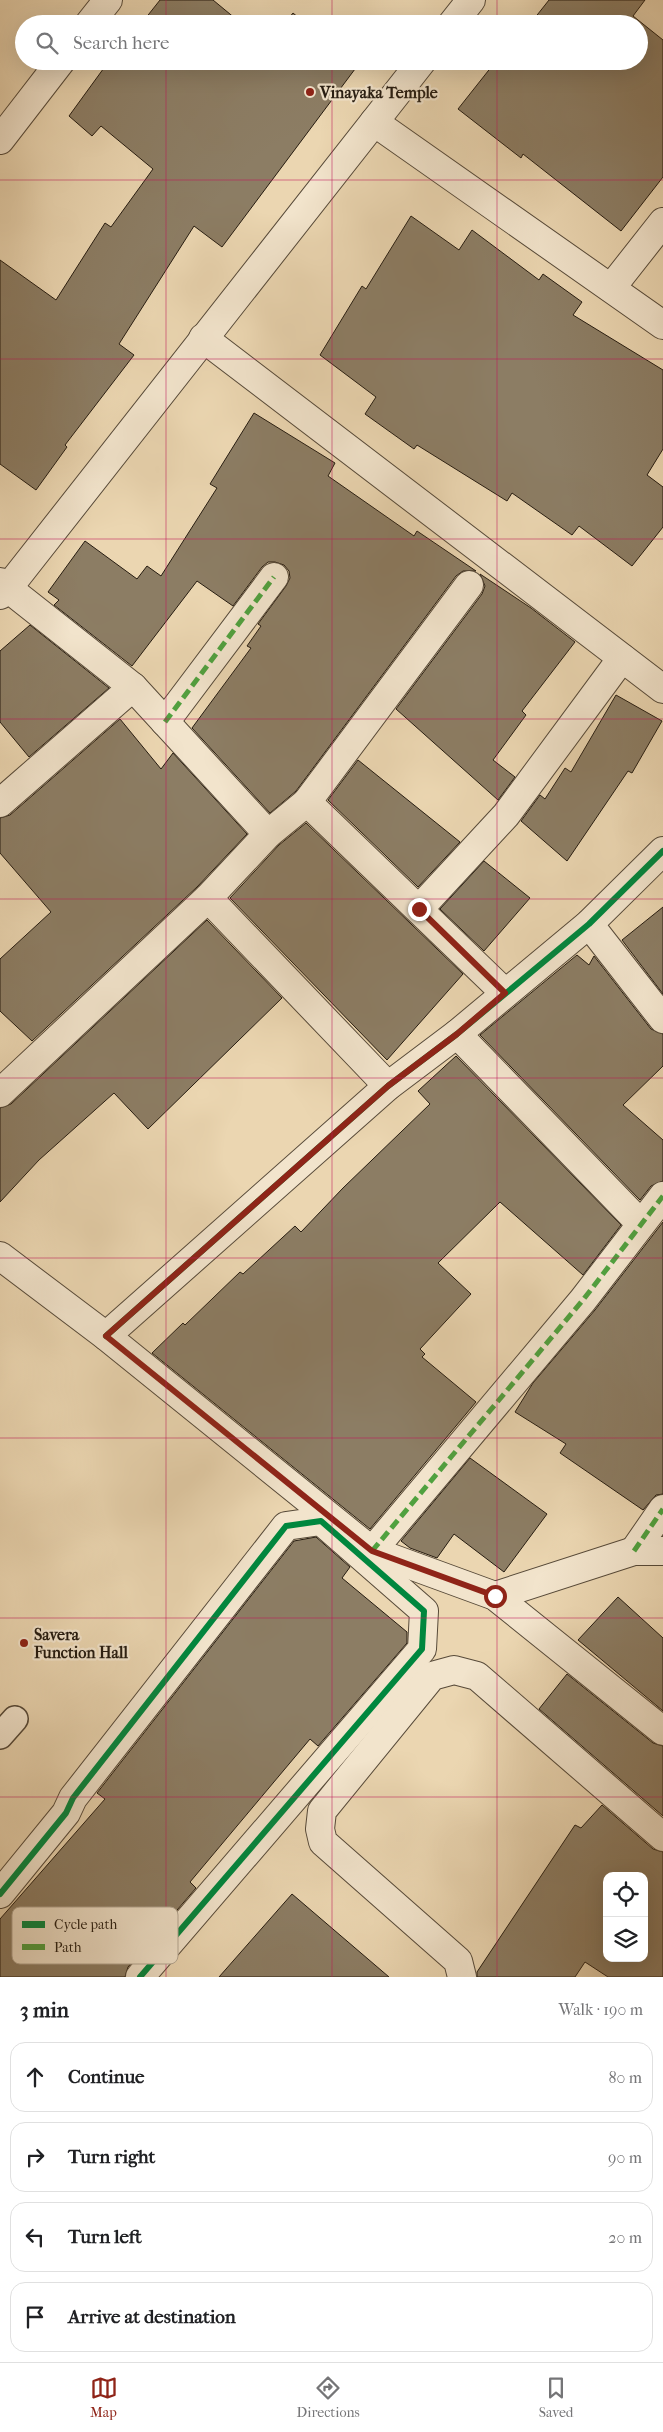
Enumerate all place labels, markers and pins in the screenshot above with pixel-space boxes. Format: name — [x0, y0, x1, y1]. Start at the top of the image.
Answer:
place label: Vinayaka Temple — [319, 83, 438, 103]
marker: Vinayaka Temple — [304, 86, 316, 98]
place label: Savera Function Hall — [33, 1625, 128, 1662]
marker: Savera Function Hall — [18, 1637, 30, 1649]

